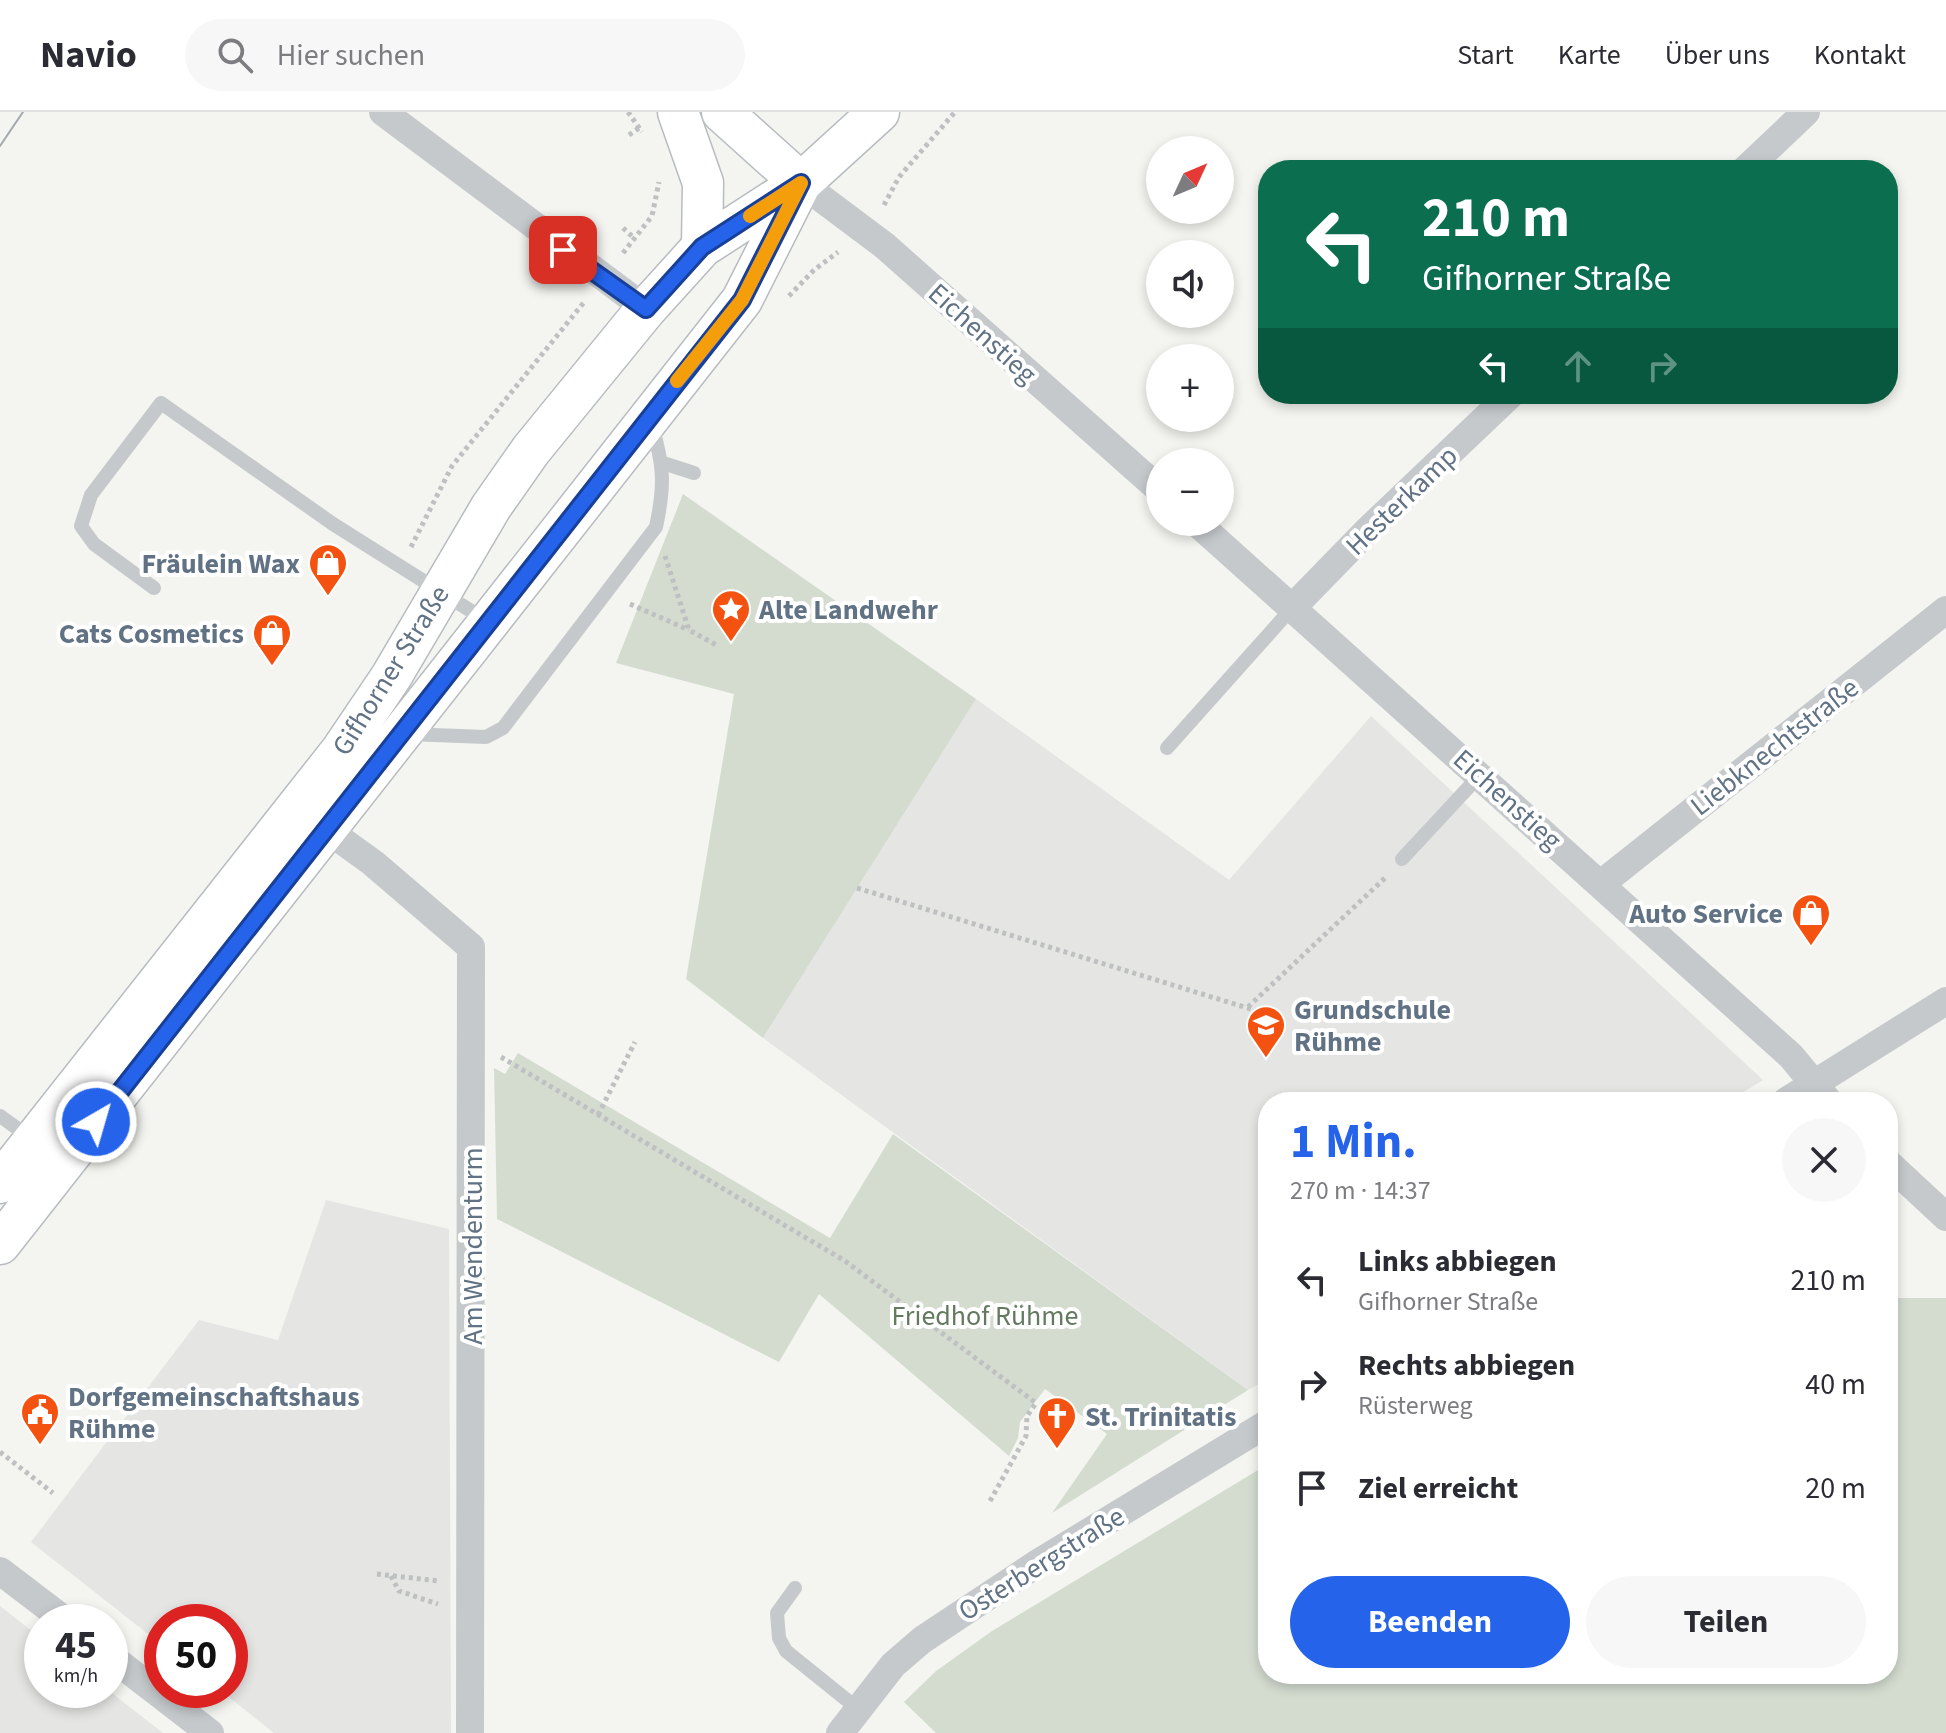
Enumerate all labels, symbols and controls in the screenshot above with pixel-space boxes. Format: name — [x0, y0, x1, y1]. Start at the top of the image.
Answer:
search box — [185, 19, 745, 91]
text: Navio — [40, 28, 137, 82]
icon: search — [213, 33, 257, 77]
text: Hier suchen — [277, 34, 425, 77]
text: Start — [1457, 35, 1514, 75]
text: Karte — [1558, 35, 1621, 75]
text: Über uns — [1665, 35, 1770, 75]
text: Kontakt — [1814, 35, 1906, 75]
north arrow — [1146, 136, 1234, 224]
map controls — [1146, 136, 1234, 536]
text: 210 m — [1422, 179, 1570, 258]
icon: left — [1290, 192, 1394, 296]
pin — [529, 216, 597, 284]
icon: arrive — [541, 228, 585, 272]
button: sound — [1146, 240, 1234, 328]
text: Gifhorner Straße — [1422, 253, 1671, 304]
street label: Eichenstieg — [919, 274, 1046, 393]
button: + — [1146, 344, 1234, 432]
icon: left — [1472, 344, 1516, 388]
icon: ahead — [1556, 344, 1600, 388]
icon: right — [1640, 344, 1684, 388]
street label: Hesterkamp — [1337, 437, 1467, 565]
button: − — [1146, 448, 1234, 536]
shop icon: Fräulein Wax — [307, 542, 349, 597]
place label: Fräulein Wax — [141, 544, 300, 584]
street label: Gifhorner Straße — [323, 578, 459, 763]
place icon: Alte Landwehr — [710, 588, 752, 643]
place label: Alte Landwehr — [758, 590, 939, 630]
shop icon: Cats Cosmetics — [251, 612, 293, 667]
place label: Cats Cosmetics — [59, 614, 244, 654]
street label: Liebknechtstraße — [1682, 668, 1867, 825]
street label: Eichenstieg — [1444, 740, 1571, 859]
shop icon: Auto Service — [1790, 892, 1832, 947]
place label: Auto Service — [1628, 894, 1783, 934]
place label: Grundschule Rühme — [1294, 990, 1451, 1062]
school or university icon: Grundschule Rühme — [1245, 1004, 1287, 1059]
position arrow — [54, 1080, 138, 1164]
text: 1 Min. — [1290, 1108, 1417, 1176]
button: close — [1782, 1118, 1866, 1202]
street label: Am Wendenturm — [453, 1147, 493, 1345]
text: 270 m · 14:37 — [1290, 1172, 1431, 1209]
text: Links abbiegen — [1358, 1240, 1557, 1283]
icon: left — [1290, 1258, 1334, 1302]
text: 210 m — [1790, 1259, 1866, 1302]
text: Gifhorner Straße — [1358, 1283, 1538, 1320]
park label: Friedhof Rühme — [892, 1296, 1078, 1336]
text: Rechts abbiegen — [1358, 1344, 1575, 1387]
icon: right — [1290, 1362, 1334, 1406]
text: 40 m — [1805, 1363, 1866, 1406]
place label: Dorfgemeinschaftshaus Rühme — [68, 1377, 360, 1449]
text: Rüsterweg — [1358, 1387, 1473, 1424]
public building icon: Dorfgemeinschaftshaus Rühme — [19, 1391, 61, 1446]
church icon: St. Trinitatis — [1036, 1395, 1078, 1450]
place label: St. Trinitatis — [1085, 1397, 1236, 1437]
icon: arrive — [1290, 1466, 1334, 1510]
text: Ziel erreicht — [1358, 1467, 1518, 1510]
text: 20 m — [1805, 1467, 1866, 1510]
street label: Osterbergstraße — [951, 1497, 1132, 1631]
button: Beenden — [1290, 1576, 1570, 1668]
button: Teilen — [1586, 1576, 1866, 1668]
speed limit sign: 50 — [144, 1604, 248, 1708]
text: 45 — [55, 1617, 97, 1674]
text: km/h — [54, 1662, 98, 1690]

